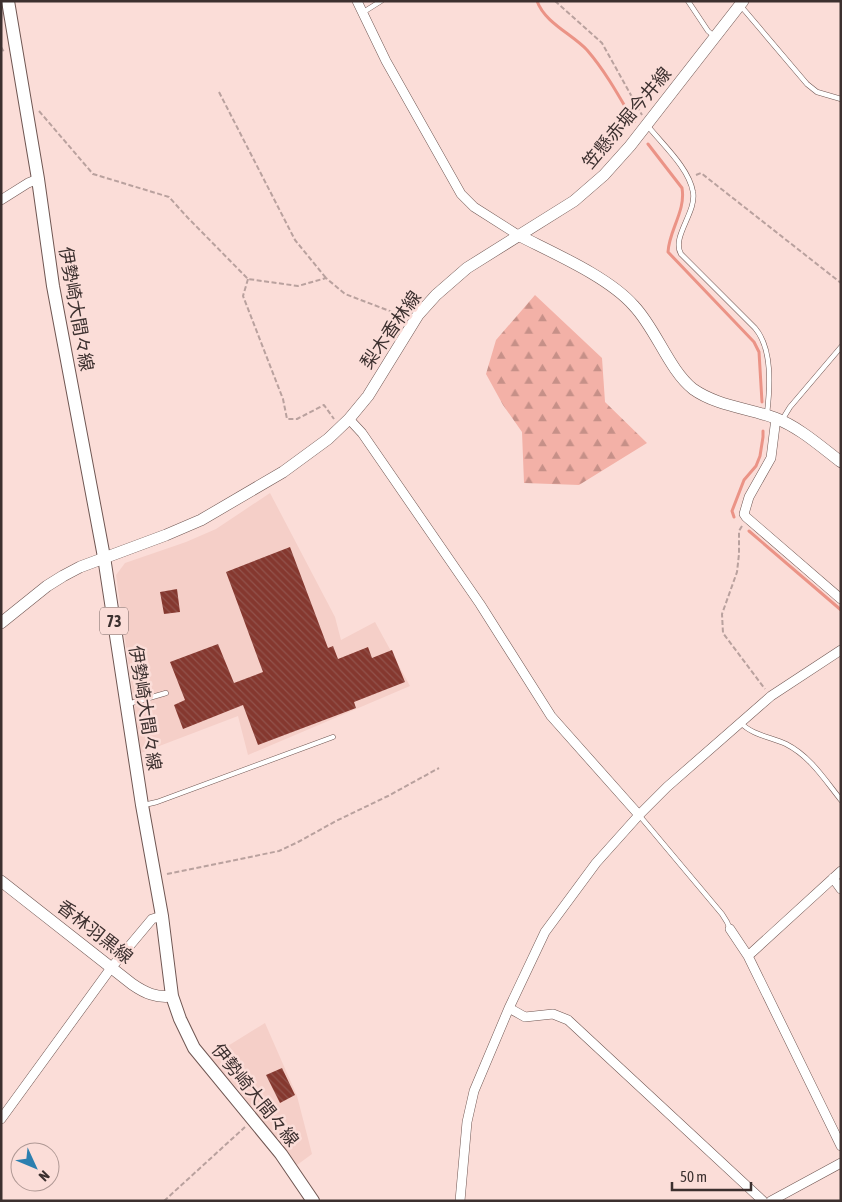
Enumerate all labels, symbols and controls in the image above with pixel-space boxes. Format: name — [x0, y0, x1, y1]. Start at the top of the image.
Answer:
street label: 笠懸赤堀今井線 — [578, 63, 675, 173]
street label: 伊勢崎大間々線 — [55, 245, 98, 373]
street label: 梨木香林線 — [356, 287, 425, 373]
road number: 73 — [100, 608, 128, 634]
street label: 伊勢崎大間々線 — [125, 644, 166, 772]
street label: 香林羽黒線 — [53, 896, 137, 968]
street label: 伊勢崎大間々線 — [208, 1039, 303, 1150]
north arrow — [10, 1142, 60, 1192]
scale bar — [672, 1160, 751, 1192]
text: N — [36, 1168, 53, 1185]
text: 50 m — [680, 1168, 707, 1185]

